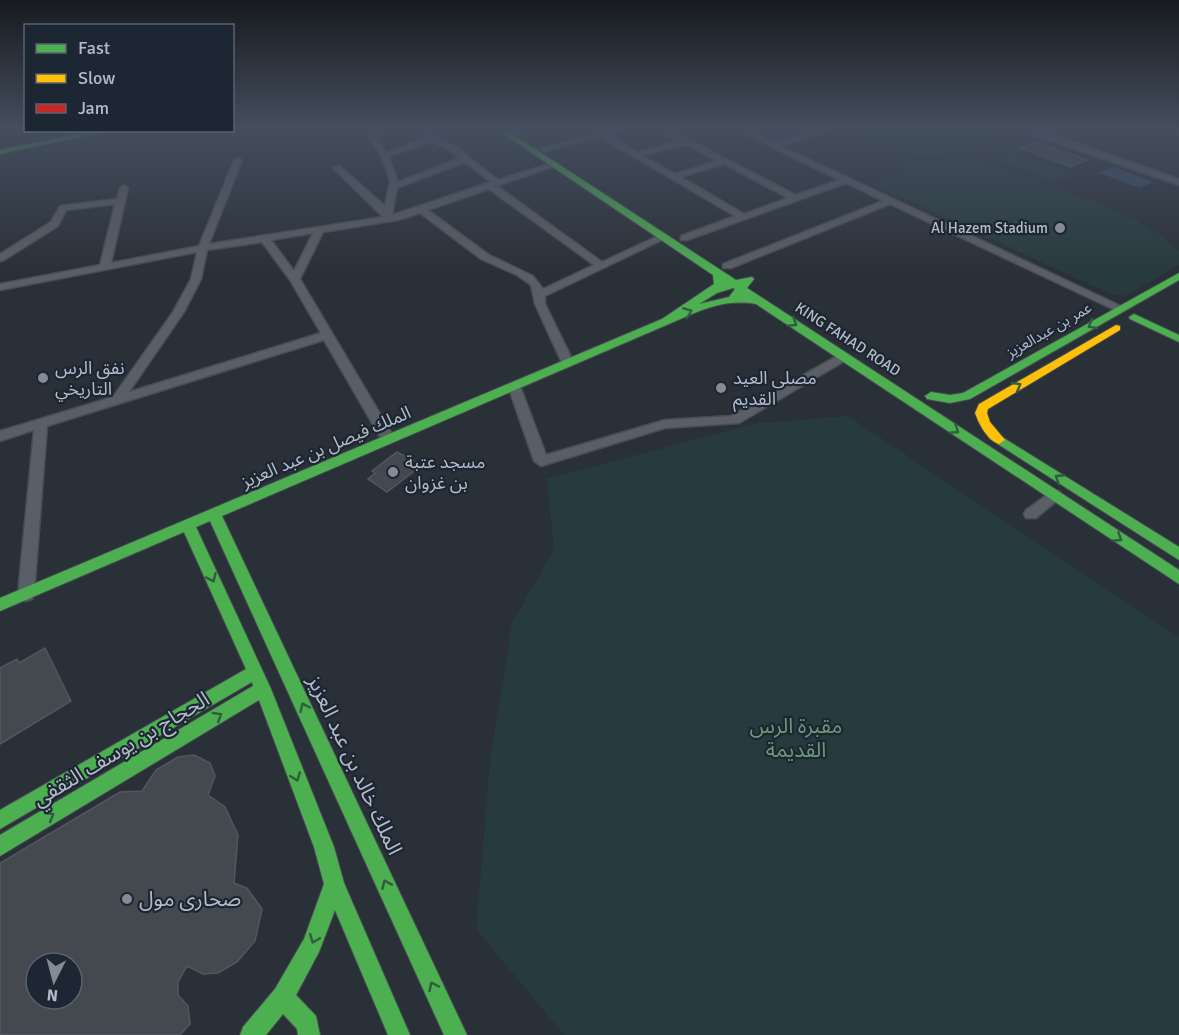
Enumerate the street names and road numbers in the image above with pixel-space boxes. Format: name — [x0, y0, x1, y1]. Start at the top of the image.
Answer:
street label: KING FAHAD ROAD — [792, 298, 904, 380]
street label: عمر بن عبدالعزيز — [1002, 298, 1095, 362]
street label: الملك فيصل بن عبد العزيز — [237, 401, 414, 493]
street label: الملك خالد بن عبد العزيز — [301, 670, 408, 859]
street label: الحجاج بن يوسف الثقفي — [28, 686, 216, 815]

